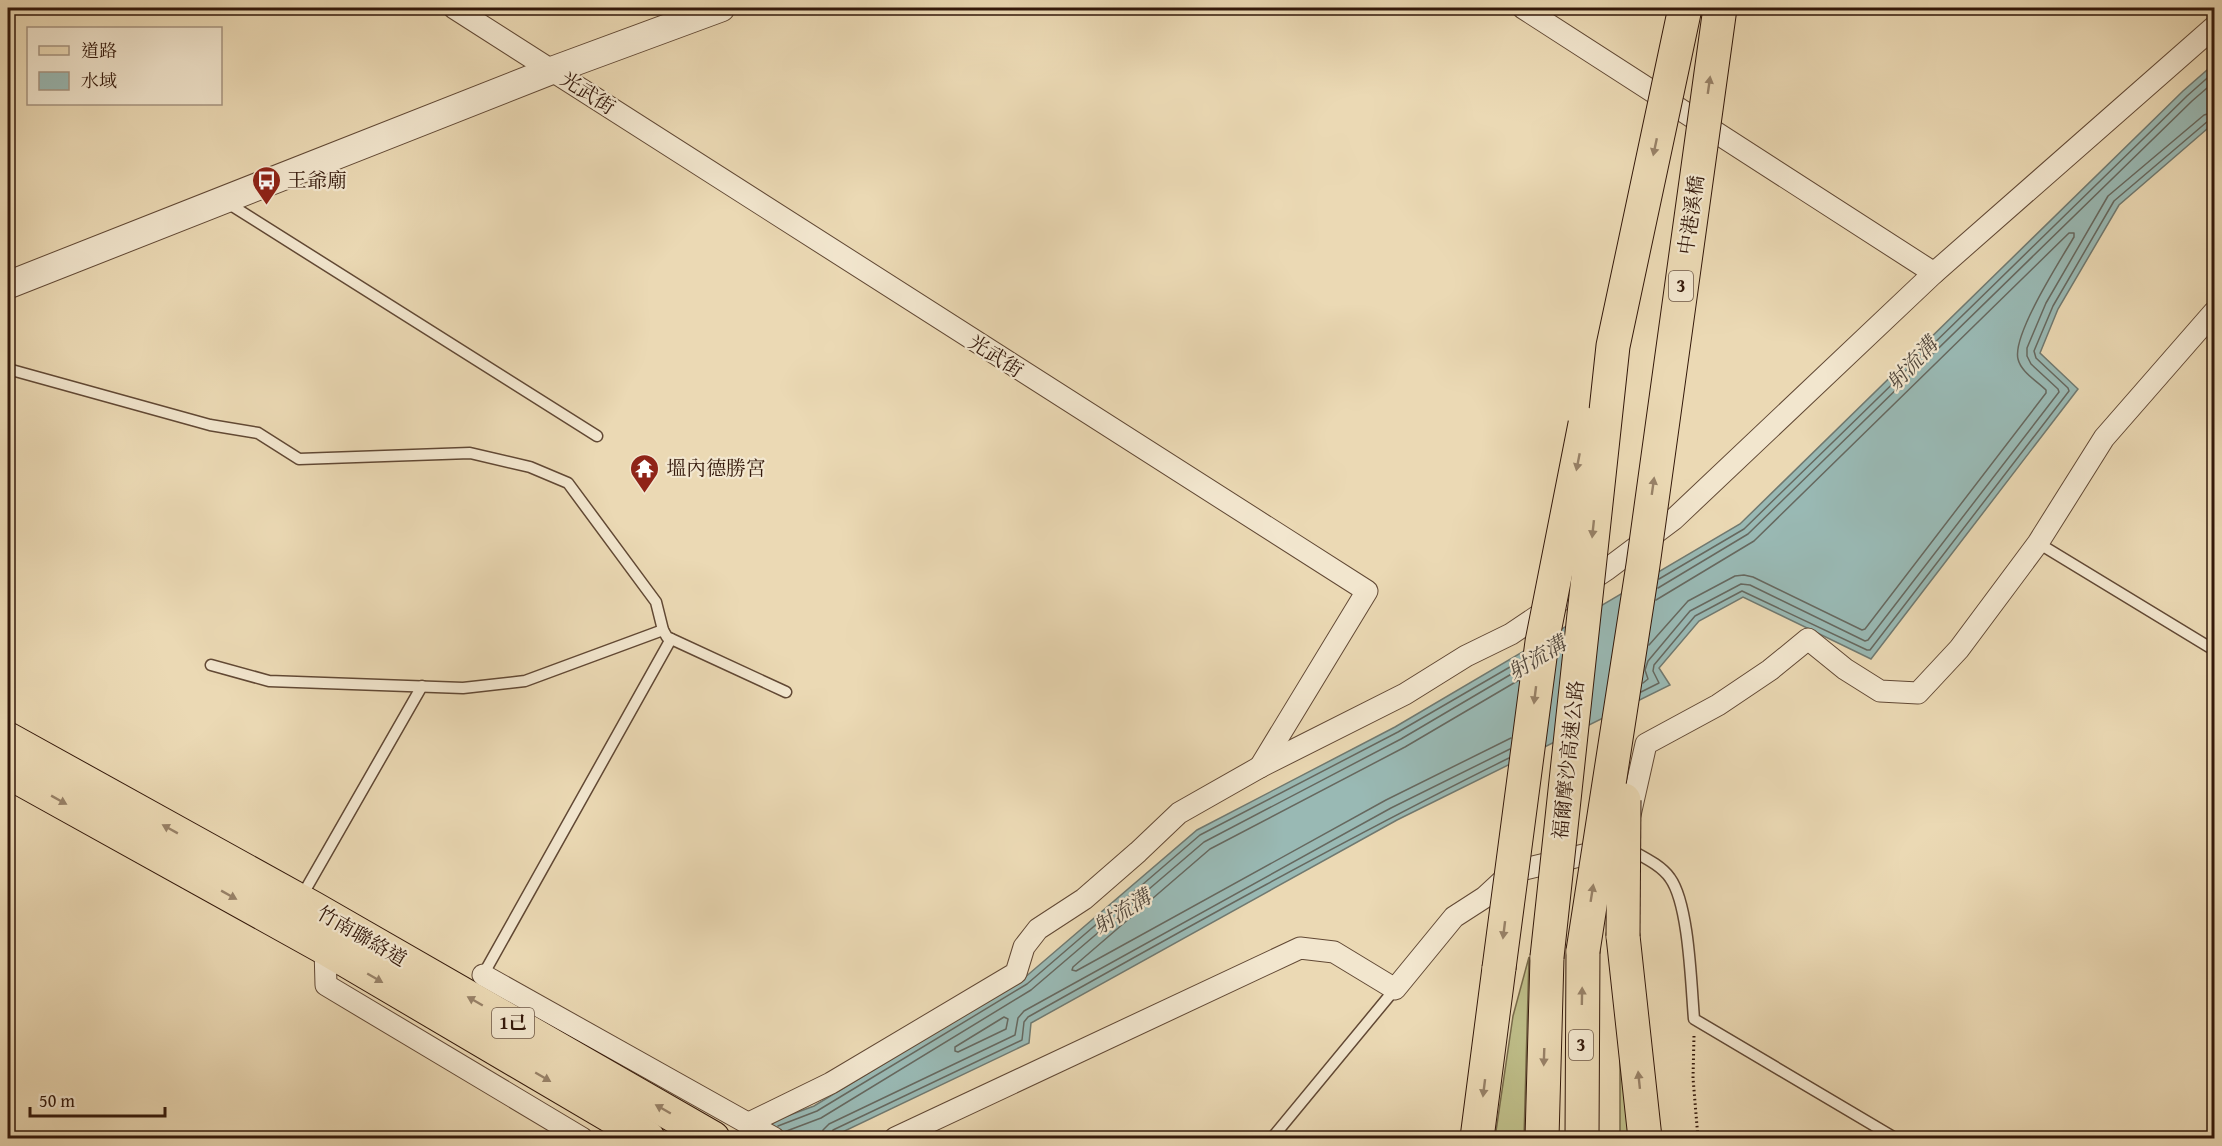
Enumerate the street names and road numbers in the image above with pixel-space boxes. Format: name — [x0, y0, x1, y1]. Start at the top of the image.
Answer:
street label: 光武街 — [555, 64, 621, 121]
street label: 中港溪橋 — [1671, 173, 1710, 257]
road number: 3 — [1669, 271, 1693, 301]
street label: 光武街 — [963, 327, 1029, 384]
street label: 福爾摩沙高速公路 — [1545, 679, 1590, 841]
street label: 竹南聯絡道 — [312, 898, 413, 973]
road number: 1己 — [492, 1008, 534, 1038]
road number: 3 — [1569, 1030, 1593, 1060]

